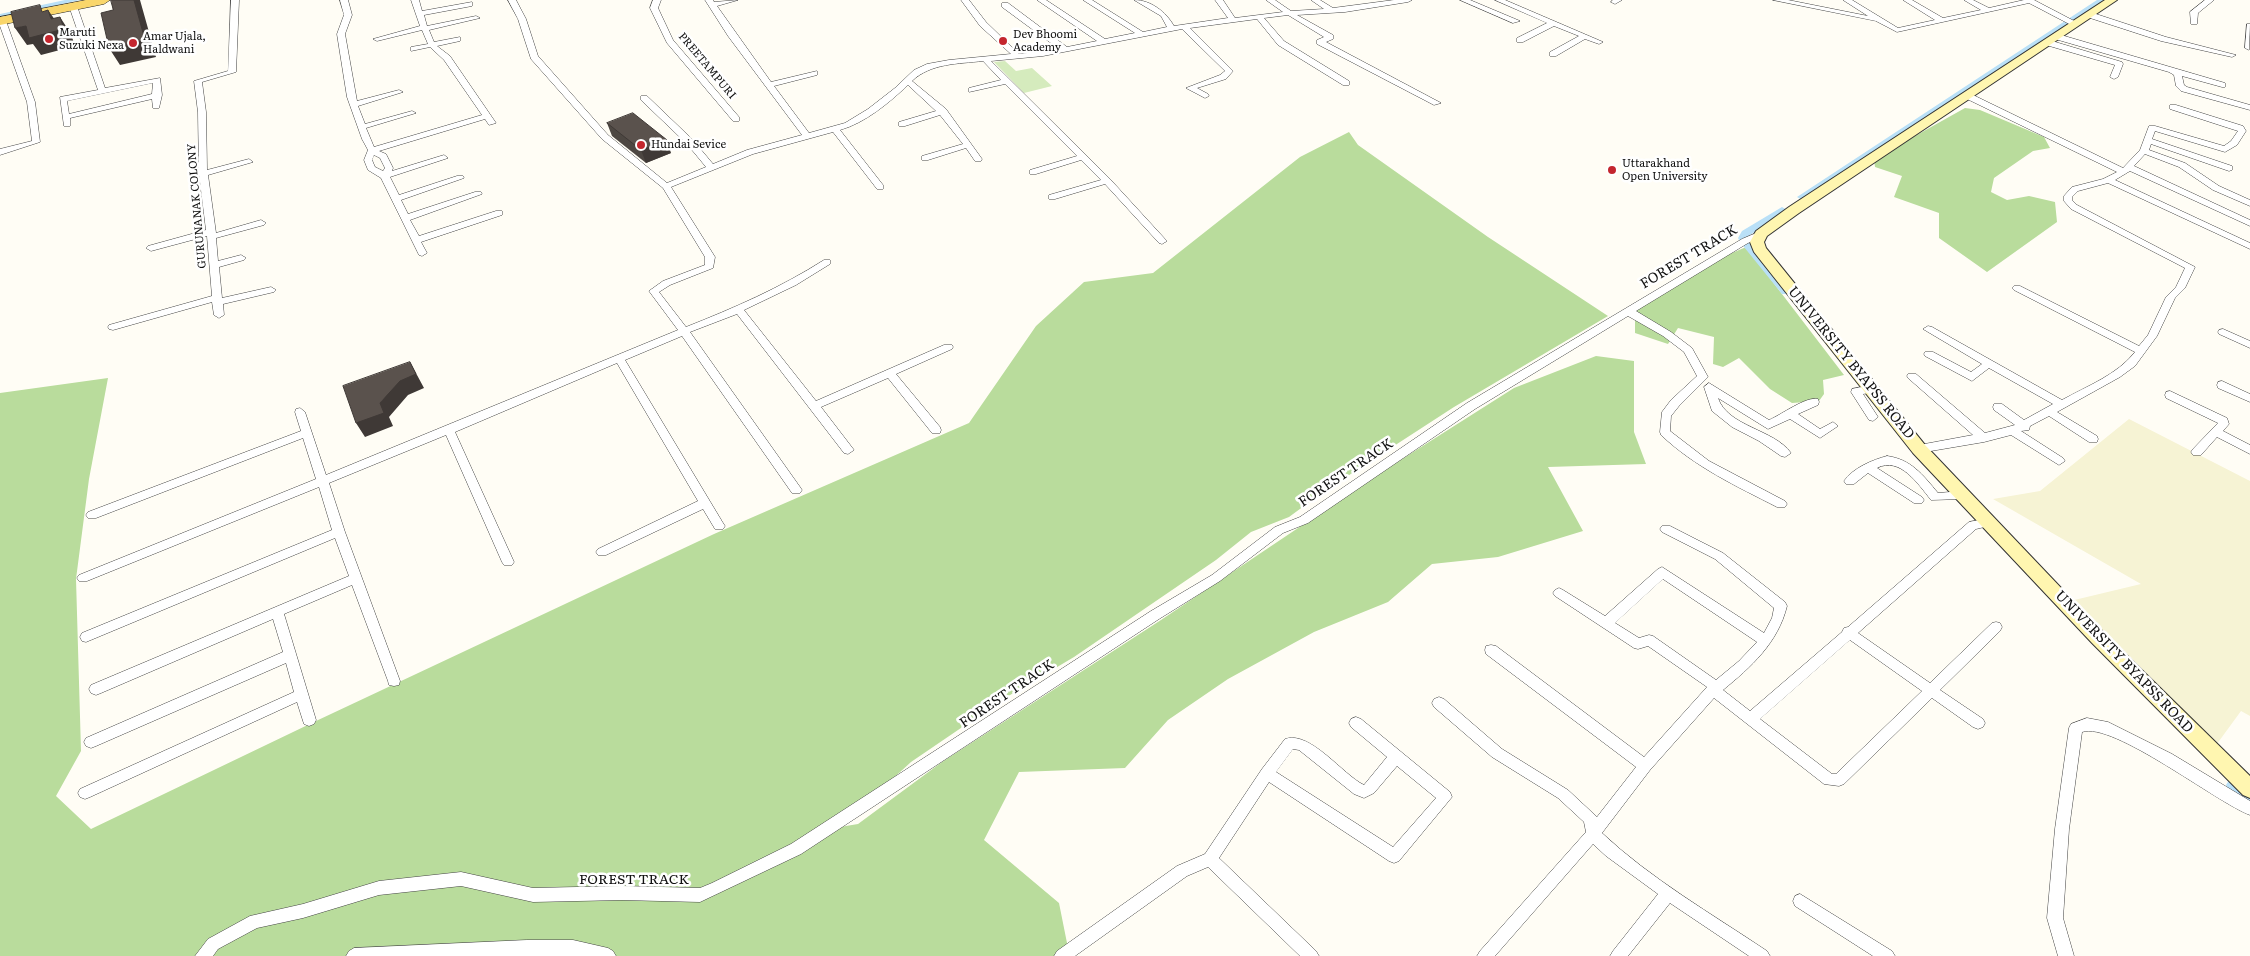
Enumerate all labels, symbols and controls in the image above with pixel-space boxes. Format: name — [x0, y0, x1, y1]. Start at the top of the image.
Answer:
place label: Maruti Suzuki Nexa — [59, 26, 124, 52]
place label: Dev Bhoomi Academy — [1013, 28, 1077, 54]
place label: Amar Ujala, Haldwani — [143, 30, 206, 56]
street label: PREETAMPURI — [675, 30, 739, 102]
marker: Maruti Suzuki Nexa — [43, 33, 55, 45]
marker: Dev Bhoomi Academy — [997, 35, 1009, 47]
marker: Amar Ujala, Haldwani — [127, 37, 139, 49]
place label: Hundai Sevice — [651, 138, 726, 152]
marker: Hundai Sevice — [635, 139, 647, 151]
street label: GURUNANAK COLONY — [185, 143, 209, 269]
place label: Uttarakhand Open University — [1622, 157, 1708, 183]
marker: Uttarakhand Open University — [1606, 164, 1618, 176]
street label: FOREST TRACK — [1637, 221, 1741, 293]
street label: UNIVERSITY BYAPSS ROAD — [1784, 283, 1918, 443]
street label: FOREST TRACK — [1296, 435, 1396, 511]
street label: UNIVERSITY BYAPSS ROAD — [2051, 587, 2197, 737]
street label: FOREST TRACK — [957, 656, 1057, 732]
street label: FOREST TRACK — [579, 872, 689, 888]

